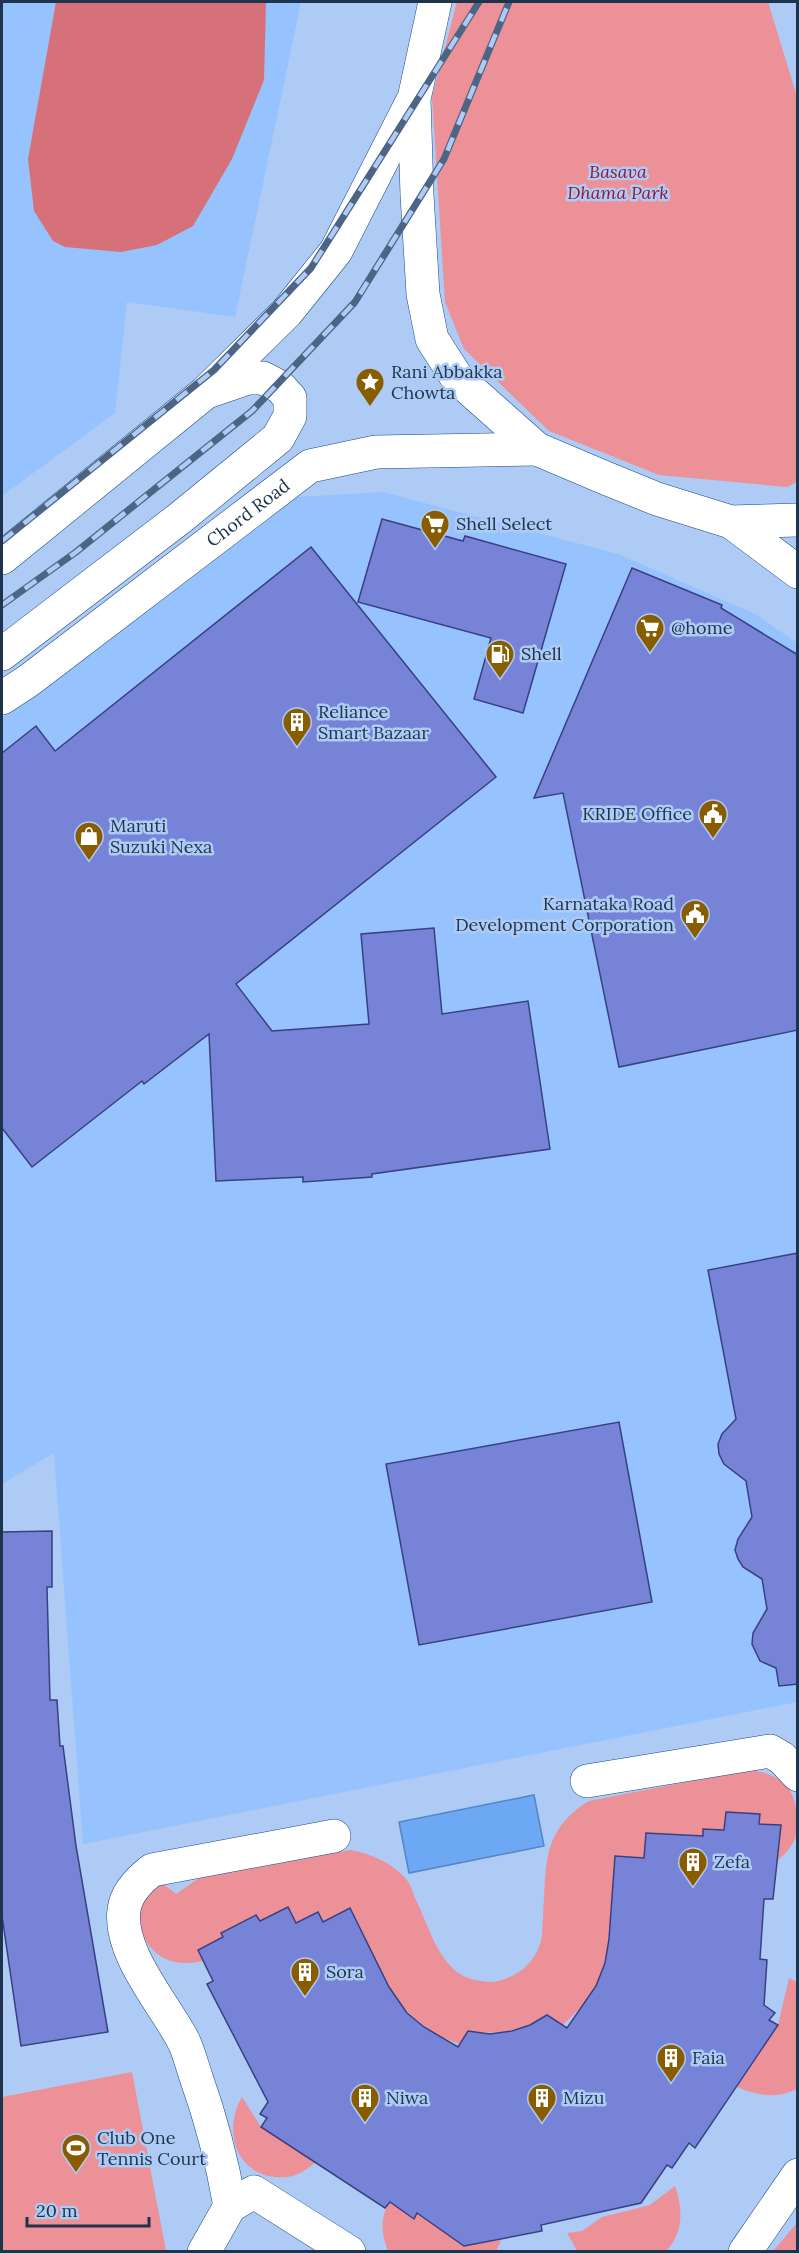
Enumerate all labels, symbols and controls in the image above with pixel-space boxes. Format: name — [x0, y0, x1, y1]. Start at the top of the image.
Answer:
park label: Basava Dhama Park — [567, 160, 669, 204]
place label: Rani Abbakka Chowta — [391, 360, 502, 404]
place icon: Rani Abbakka Chowta — [354, 366, 386, 408]
street label: Chord Road — [202, 473, 294, 552]
supermarket icon: Shell Select — [419, 508, 451, 550]
place label: Shell Select — [456, 512, 552, 535]
supermarket icon: @home — [634, 612, 666, 654]
place label: @home — [671, 616, 733, 639]
fuel station icon: Shell — [484, 638, 516, 680]
place label: Shell — [521, 642, 562, 665]
place label: Reliance Smart Bazaar — [318, 700, 429, 744]
building icon: Reliance Smart Bazaar — [281, 706, 313, 748]
public building icon: KRIDE Office — [697, 798, 729, 840]
place label: KRIDE Office — [582, 802, 692, 825]
place label: Maruti Suzuki Nexa — [110, 814, 212, 858]
shop icon: Maruti Suzuki Nexa — [73, 820, 105, 862]
place label: Karnataka Road Development Corporation — [455, 892, 674, 936]
public building icon: Karnataka Road Development Corporation — [679, 898, 711, 940]
building icon: Zefa — [677, 1846, 709, 1888]
place label: Zefa — [714, 1850, 750, 1873]
building icon: Sora — [289, 1956, 321, 1998]
place label: Sora — [326, 1960, 364, 1983]
building icon: Faia — [655, 2042, 687, 2084]
place label: Faia — [692, 2046, 725, 2069]
building icon: Niwa — [349, 2082, 381, 2124]
building icon: Mizu — [526, 2082, 558, 2124]
place label: Niwa — [386, 2086, 428, 2109]
place label: Mizu — [563, 2086, 605, 2109]
place label: Club One Tennis Court — [97, 2126, 206, 2170]
sports icon: Club One Tennis Court — [60, 2132, 92, 2174]
scale bar — [27, 2190, 148, 2228]
text: 20 m — [36, 2199, 78, 2222]

